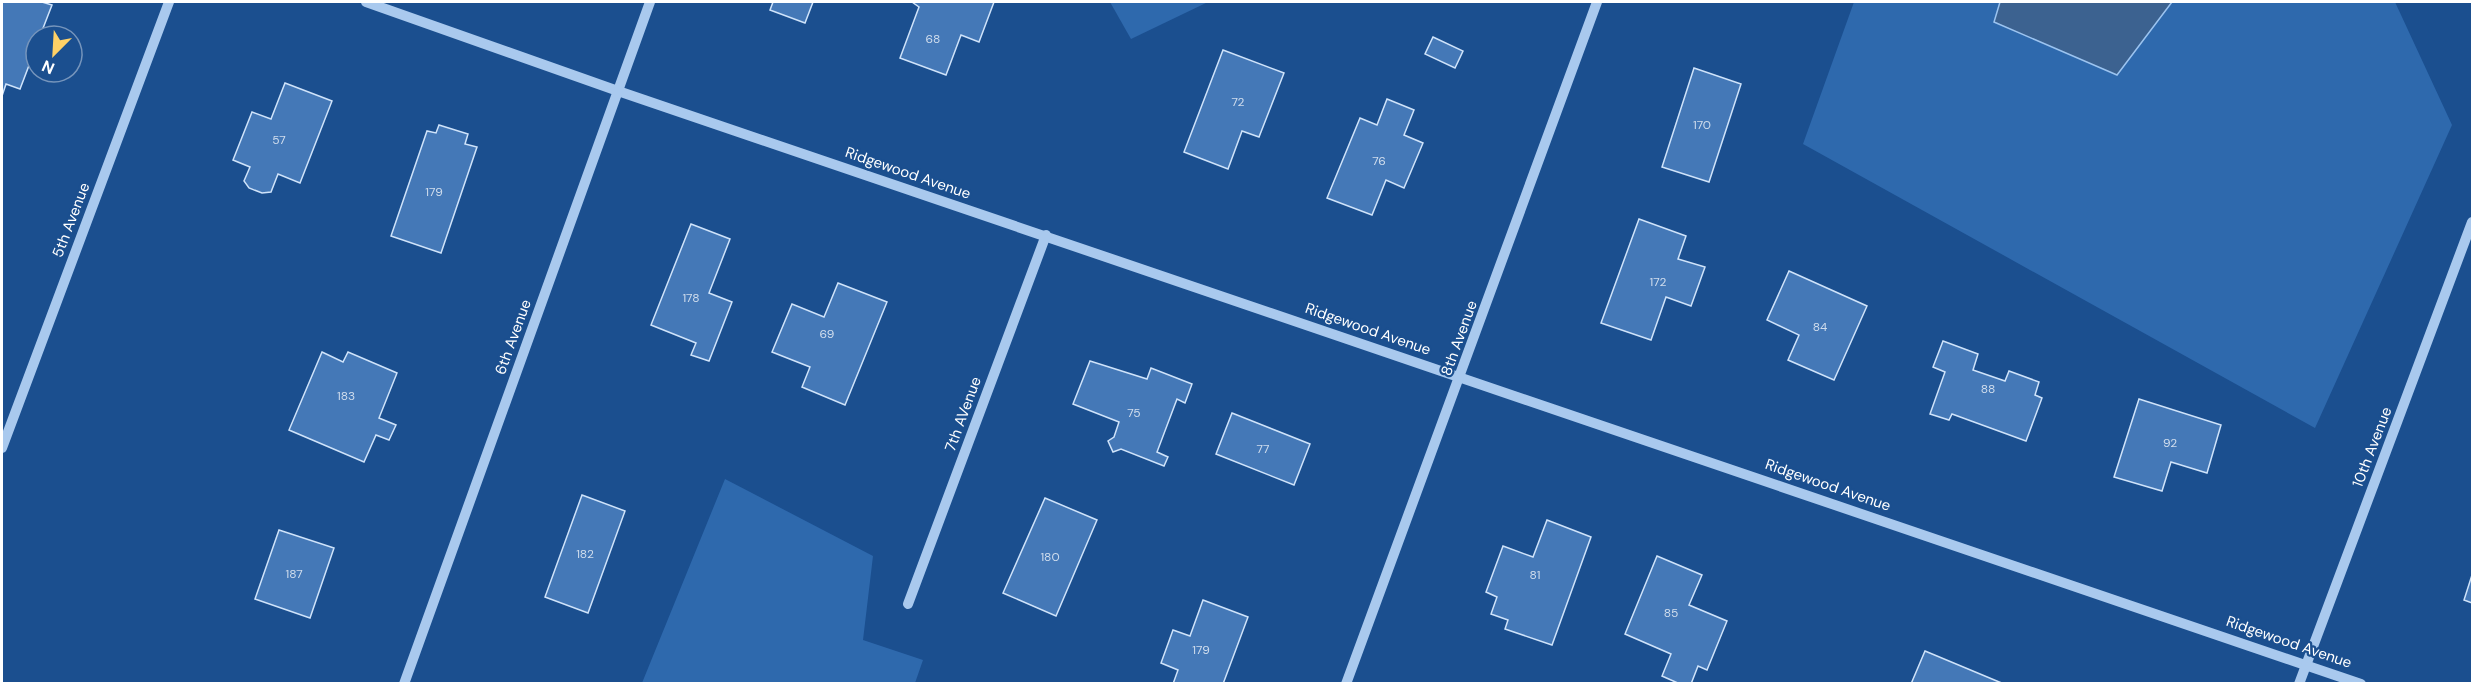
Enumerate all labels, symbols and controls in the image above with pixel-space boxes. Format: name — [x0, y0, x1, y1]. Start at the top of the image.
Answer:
north arrow — [24, 24, 84, 84]
house number: 68 — [926, 31, 940, 47]
text: N — [39, 55, 58, 79]
house number: 72 — [1231, 94, 1245, 110]
house number: 170 — [1693, 117, 1711, 133]
house number: 57 — [272, 132, 286, 148]
street label: Ridgewood Avenue — [843, 142, 973, 204]
house number: 76 — [1372, 153, 1386, 169]
street label: 5th Avenue — [48, 180, 94, 260]
house number: 179 — [425, 184, 443, 200]
house number: 172 — [1650, 274, 1666, 290]
house number: 178 — [682, 290, 700, 306]
street label: 6th Avenue — [490, 297, 536, 377]
street label: Ridgewood Avenue — [1303, 298, 1433, 360]
street label: 8th Avenue — [1436, 298, 1482, 378]
house number: 84 — [1813, 319, 1827, 335]
house number: 69 — [820, 326, 834, 342]
street label: 7th AVenue — [940, 374, 986, 454]
house number: 88 — [1981, 381, 1995, 397]
house number: 183 — [337, 388, 355, 404]
street label: 10th Avenue — [2348, 404, 2396, 490]
house number: 75 — [1127, 405, 1141, 421]
house number: 92 — [2163, 435, 2177, 451]
house number: 77 — [1257, 441, 1269, 457]
street label: Ridgewood Avenue — [1763, 454, 1893, 516]
house number: 182 — [576, 546, 594, 562]
house number: 180 — [1040, 549, 1060, 565]
house number: 187 — [285, 566, 303, 582]
house number: 81 — [1530, 567, 1540, 583]
house number: 85 — [1664, 605, 1678, 621]
street label: Ridgewood Avenue — [2224, 611, 2354, 673]
house number: 179 — [1192, 642, 1210, 658]

